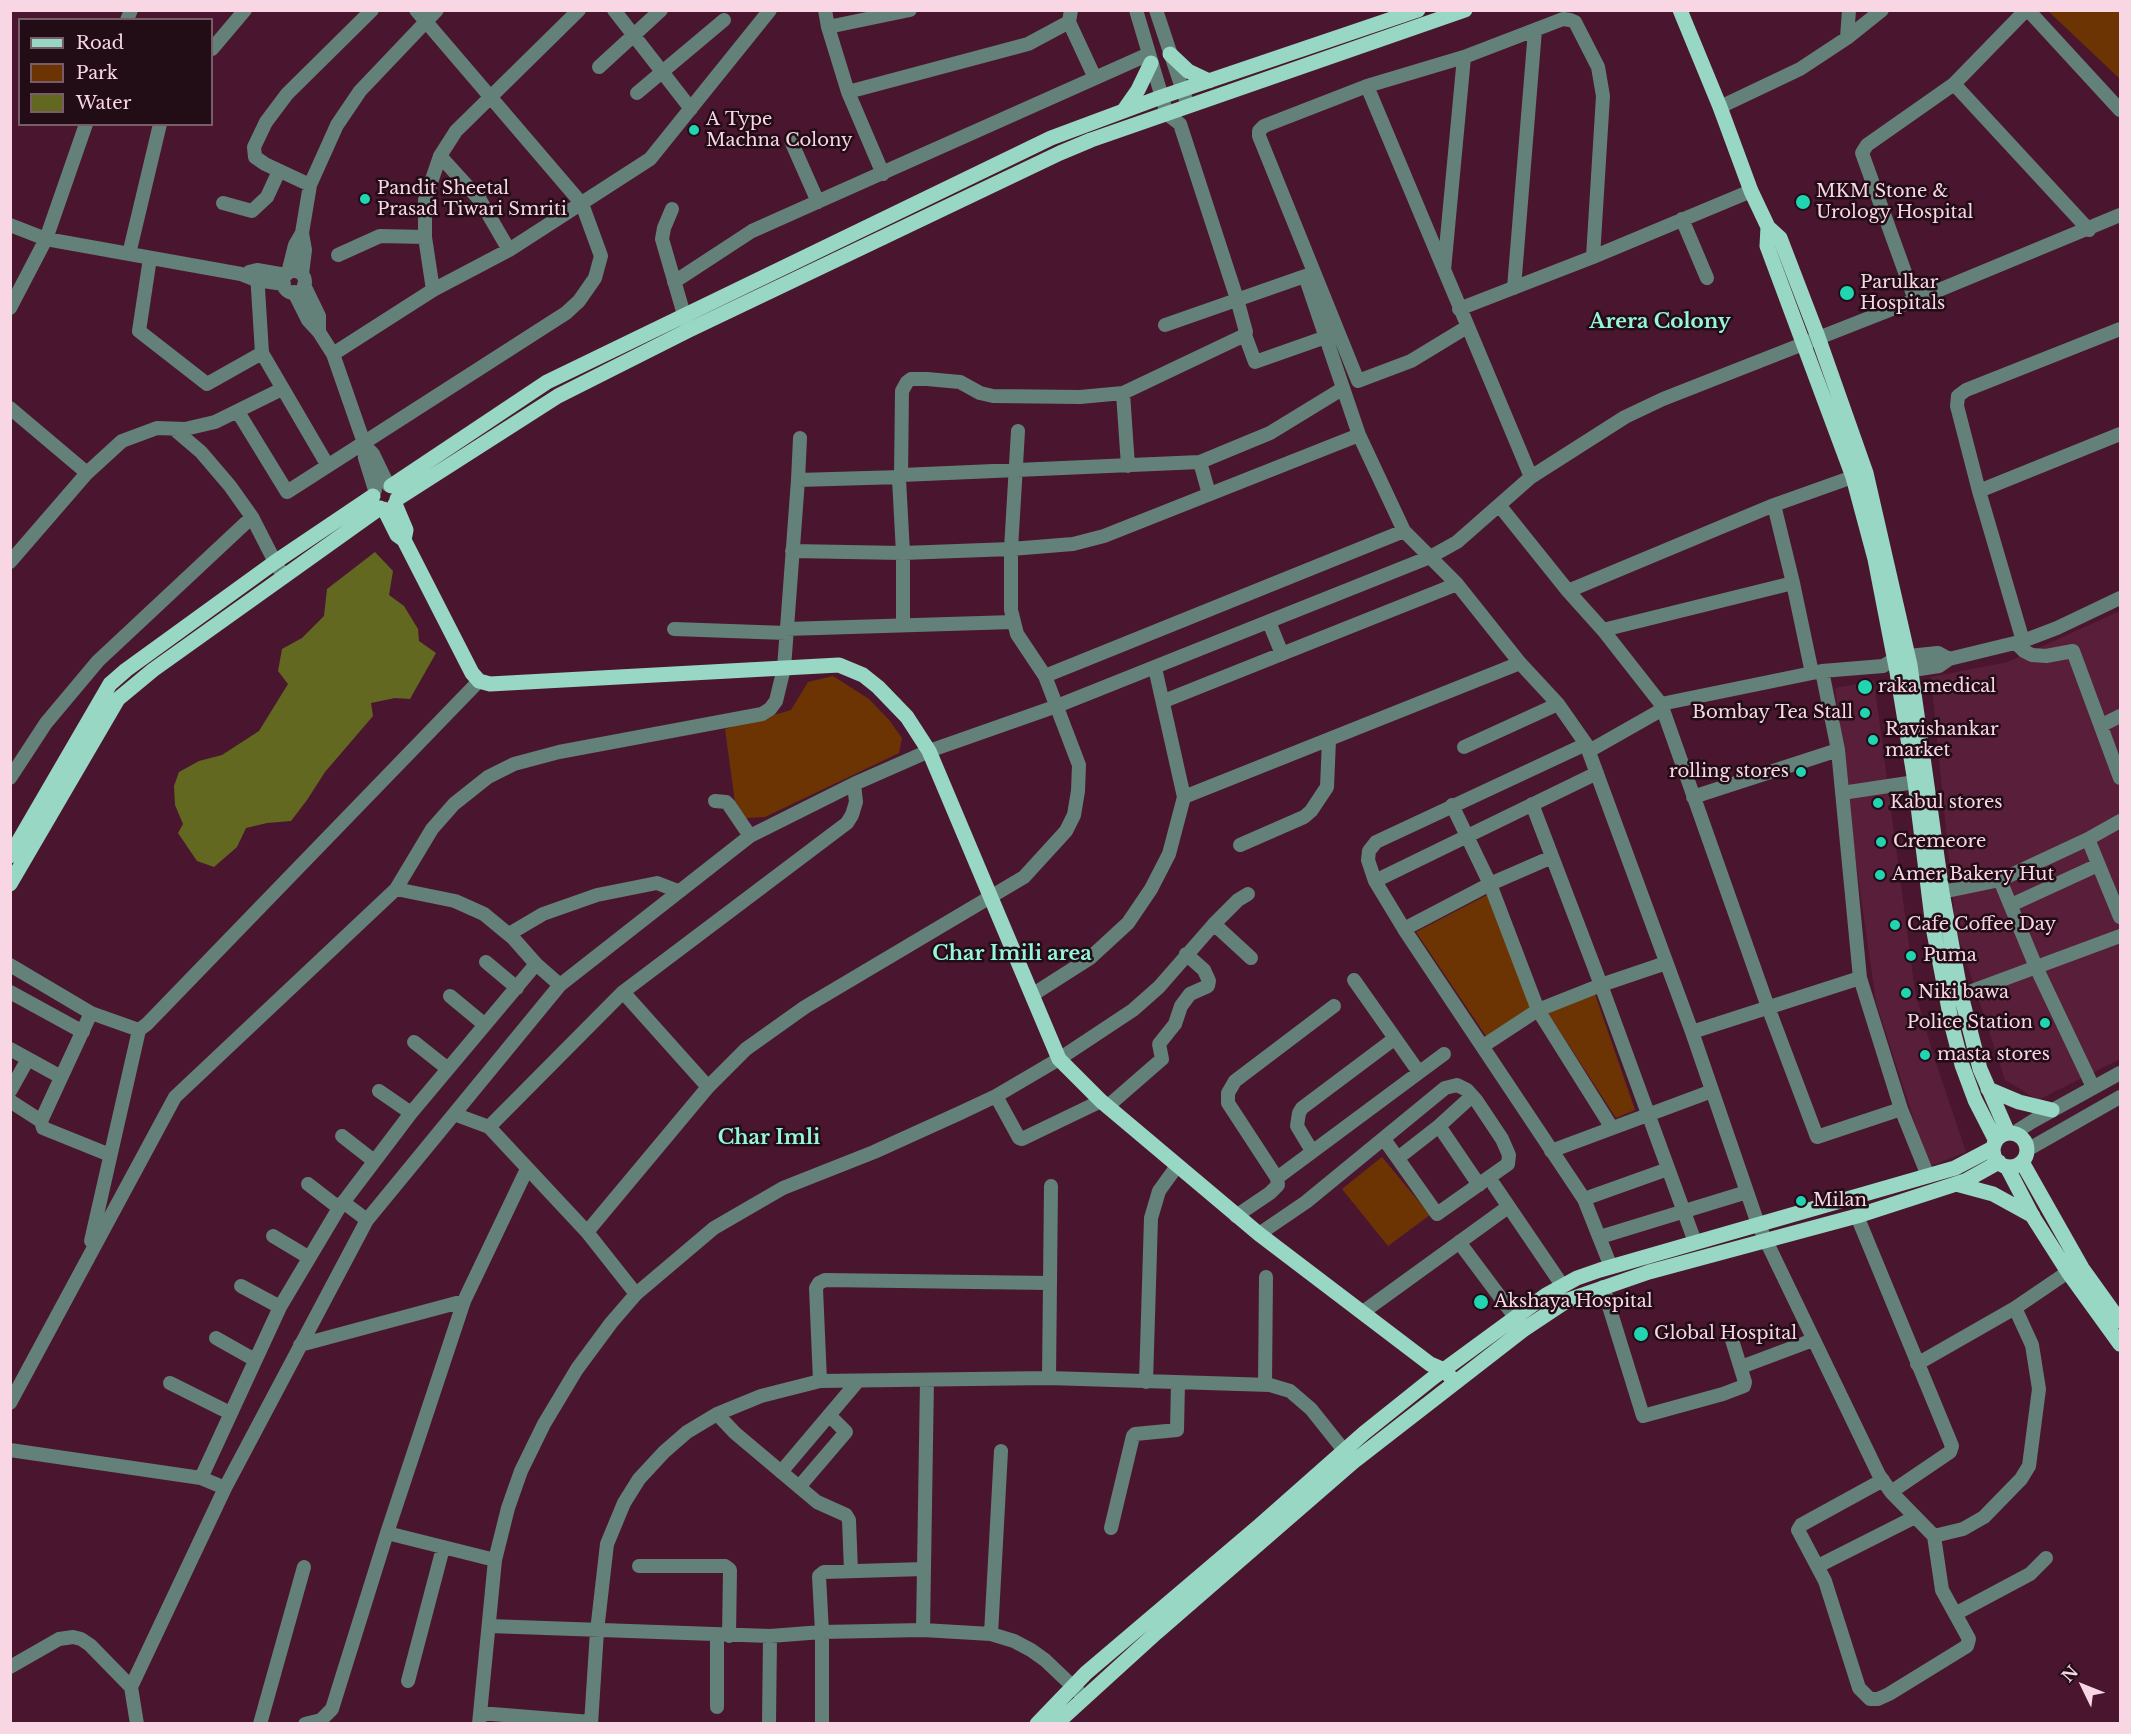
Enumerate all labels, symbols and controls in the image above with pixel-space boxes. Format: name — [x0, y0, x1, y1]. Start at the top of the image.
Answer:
legend — [18, 18, 213, 126]
text: Road — [76, 32, 124, 54]
text: Park — [76, 62, 118, 84]
text: Water — [76, 92, 131, 114]
place label: A Type Machna Colony — [706, 109, 853, 152]
marker: A Type Machna Colony — [687, 123, 701, 137]
place label: Pandit Sheetal Prasad Tiwari Smriti — [377, 178, 567, 220]
place label: MKM Stone & Urology Hospital — [1816, 181, 1973, 224]
marker: Pandit Sheetal Prasad Tiwari Smriti — [358, 192, 372, 206]
marker: MKM Stone & Urology Hospital — [1794, 193, 1812, 211]
place label: Parulkar Hospitals — [1860, 272, 1945, 314]
marker: Parulkar Hospitals — [1838, 284, 1856, 302]
district label: Arera Colony — [1589, 310, 1731, 334]
place label: raka medical — [1878, 676, 1996, 698]
marker: raka medical — [1856, 678, 1874, 696]
place label: Bombay Tea Stall — [1692, 702, 1853, 724]
marker: Bombay Tea Stall — [1858, 706, 1872, 720]
place label: Ravishankar market — [1885, 719, 1998, 762]
marker: Ravishankar market — [1866, 733, 1880, 747]
place label: rolling stores — [1669, 761, 1789, 783]
marker: rolling stores — [1794, 765, 1808, 779]
place label: Kabul stores — [1890, 792, 2002, 814]
marker: Kabul stores — [1871, 796, 1885, 810]
place label: Cremeore — [1893, 831, 1986, 853]
marker: Cremeore — [1874, 835, 1888, 849]
place label: Amer Bakery Hut — [1892, 864, 2054, 886]
marker: Amer Bakery Hut — [1873, 868, 1887, 882]
place label: Cafe Coffee Day — [1907, 914, 2056, 936]
marker: Cafe Coffee Day — [1888, 918, 1902, 932]
district label: Char Imili area — [932, 942, 1092, 966]
place label: Puma — [1923, 945, 1977, 967]
marker: Puma — [1904, 949, 1918, 963]
place label: Niki bawa — [1918, 982, 2009, 1004]
marker: Niki bawa — [1899, 986, 1913, 1000]
place label: Police Station — [1907, 1012, 2033, 1034]
marker: Police Station — [2038, 1016, 2052, 1030]
place label: masta stores — [1937, 1044, 2050, 1066]
marker: masta stores — [1918, 1048, 1932, 1062]
district label: Char Imli — [718, 1126, 820, 1150]
place label: Milan — [1813, 1190, 1867, 1212]
marker: Milan — [1794, 1194, 1808, 1208]
place label: Akshaya Hospital — [1494, 1291, 1653, 1313]
marker: Akshaya Hospital — [1472, 1293, 1490, 1311]
place label: Global Hospital — [1654, 1323, 1797, 1345]
marker: Global Hospital — [1632, 1325, 1650, 1343]
north arrow — [2053, 1656, 2113, 1716]
text: N — [2057, 1661, 2082, 1686]

